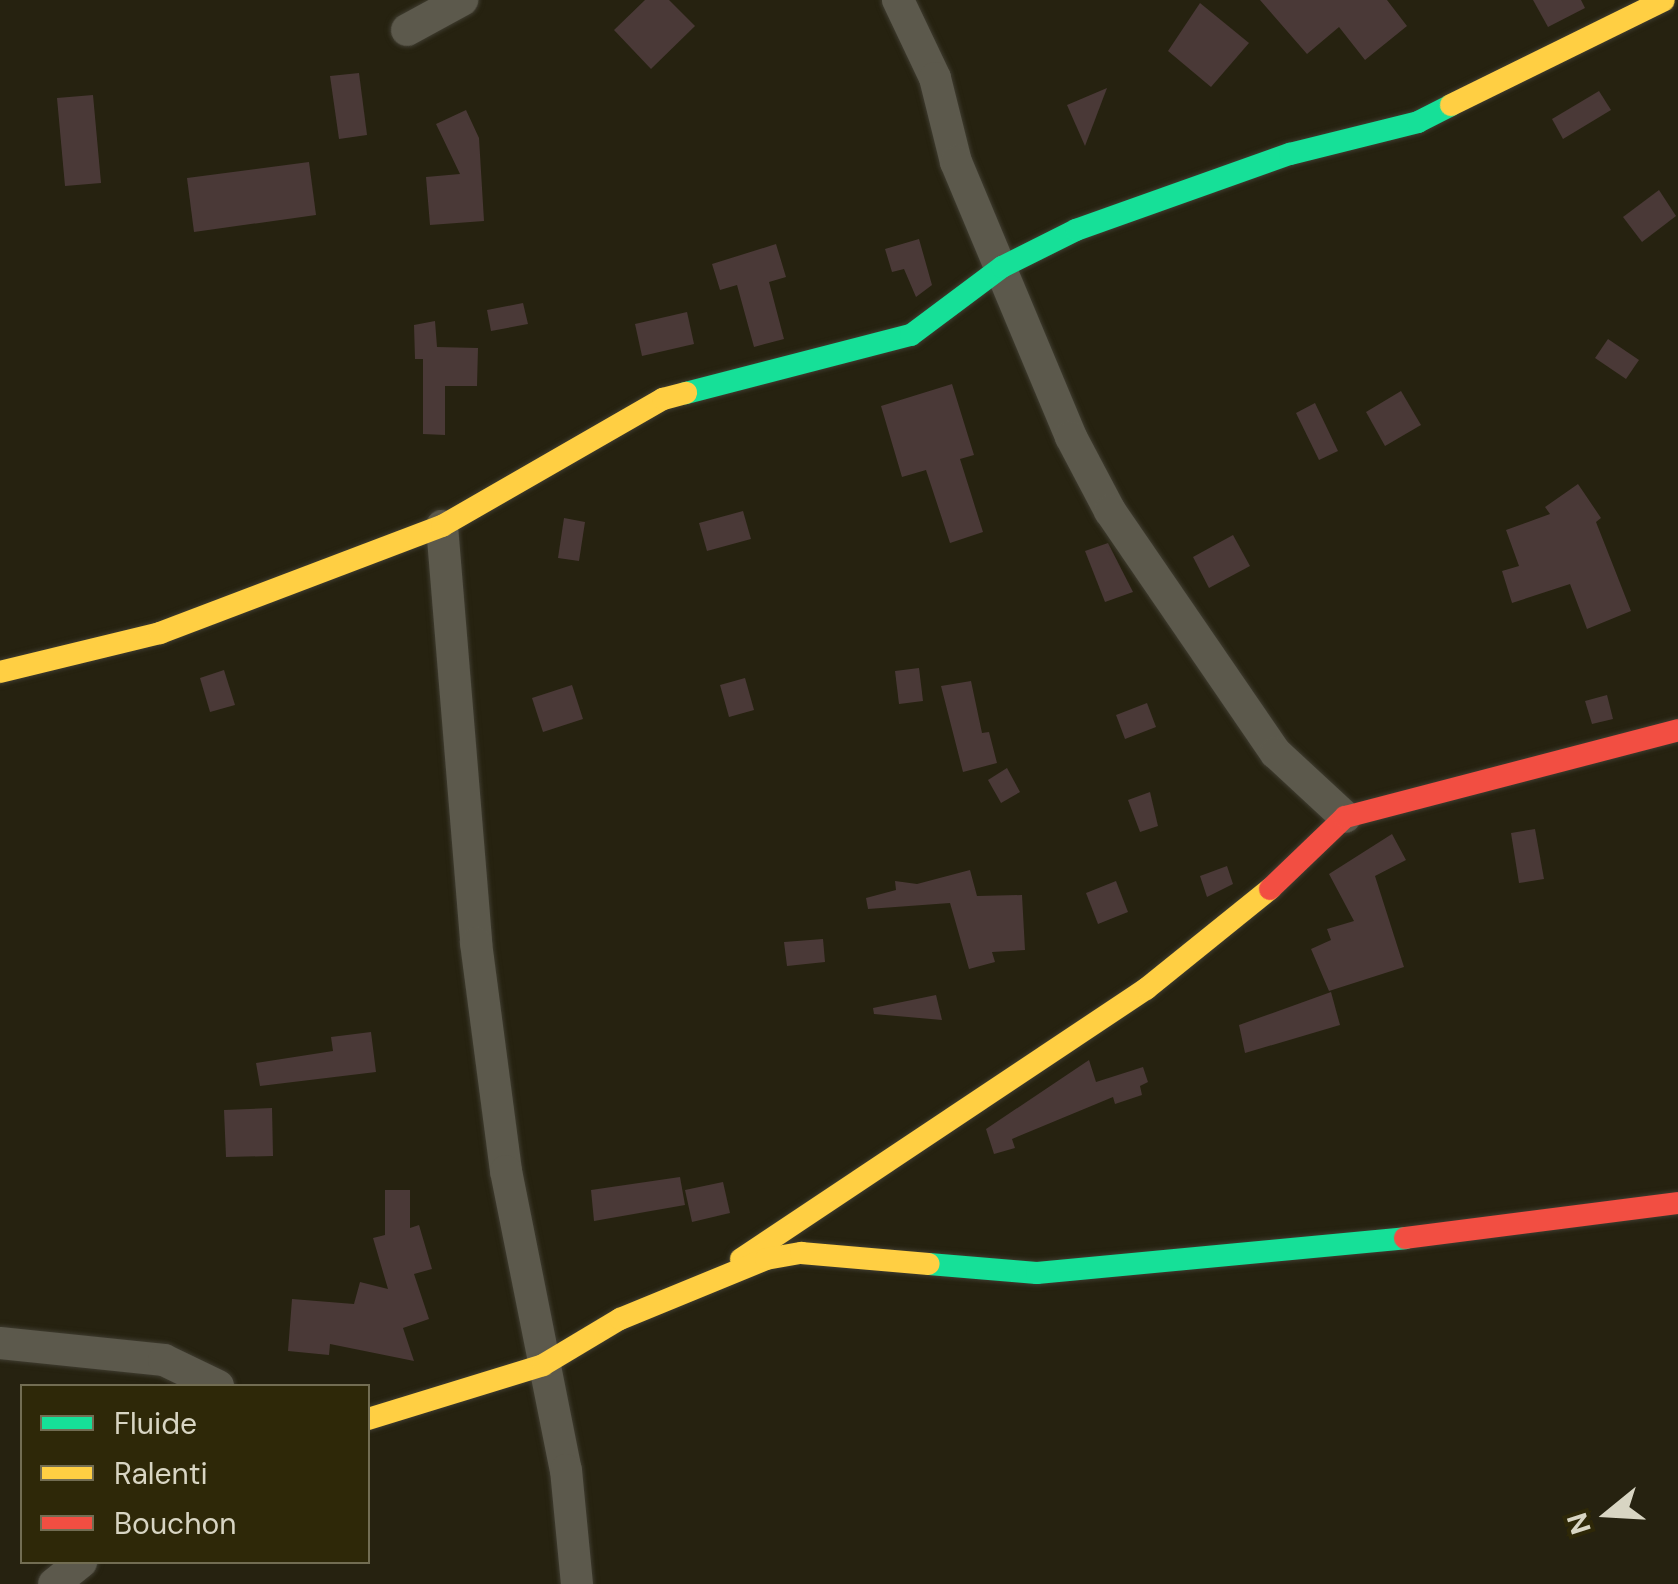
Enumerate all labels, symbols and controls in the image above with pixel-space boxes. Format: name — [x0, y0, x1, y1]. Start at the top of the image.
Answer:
legend — [20, 1384, 370, 1564]
text: Fluide — [114, 1404, 197, 1443]
text: Ralenti — [114, 1454, 208, 1493]
north arrow — [1558, 1464, 1658, 1564]
text: Bouchon — [114, 1504, 237, 1543]
text: N — [1558, 1508, 1600, 1539]

